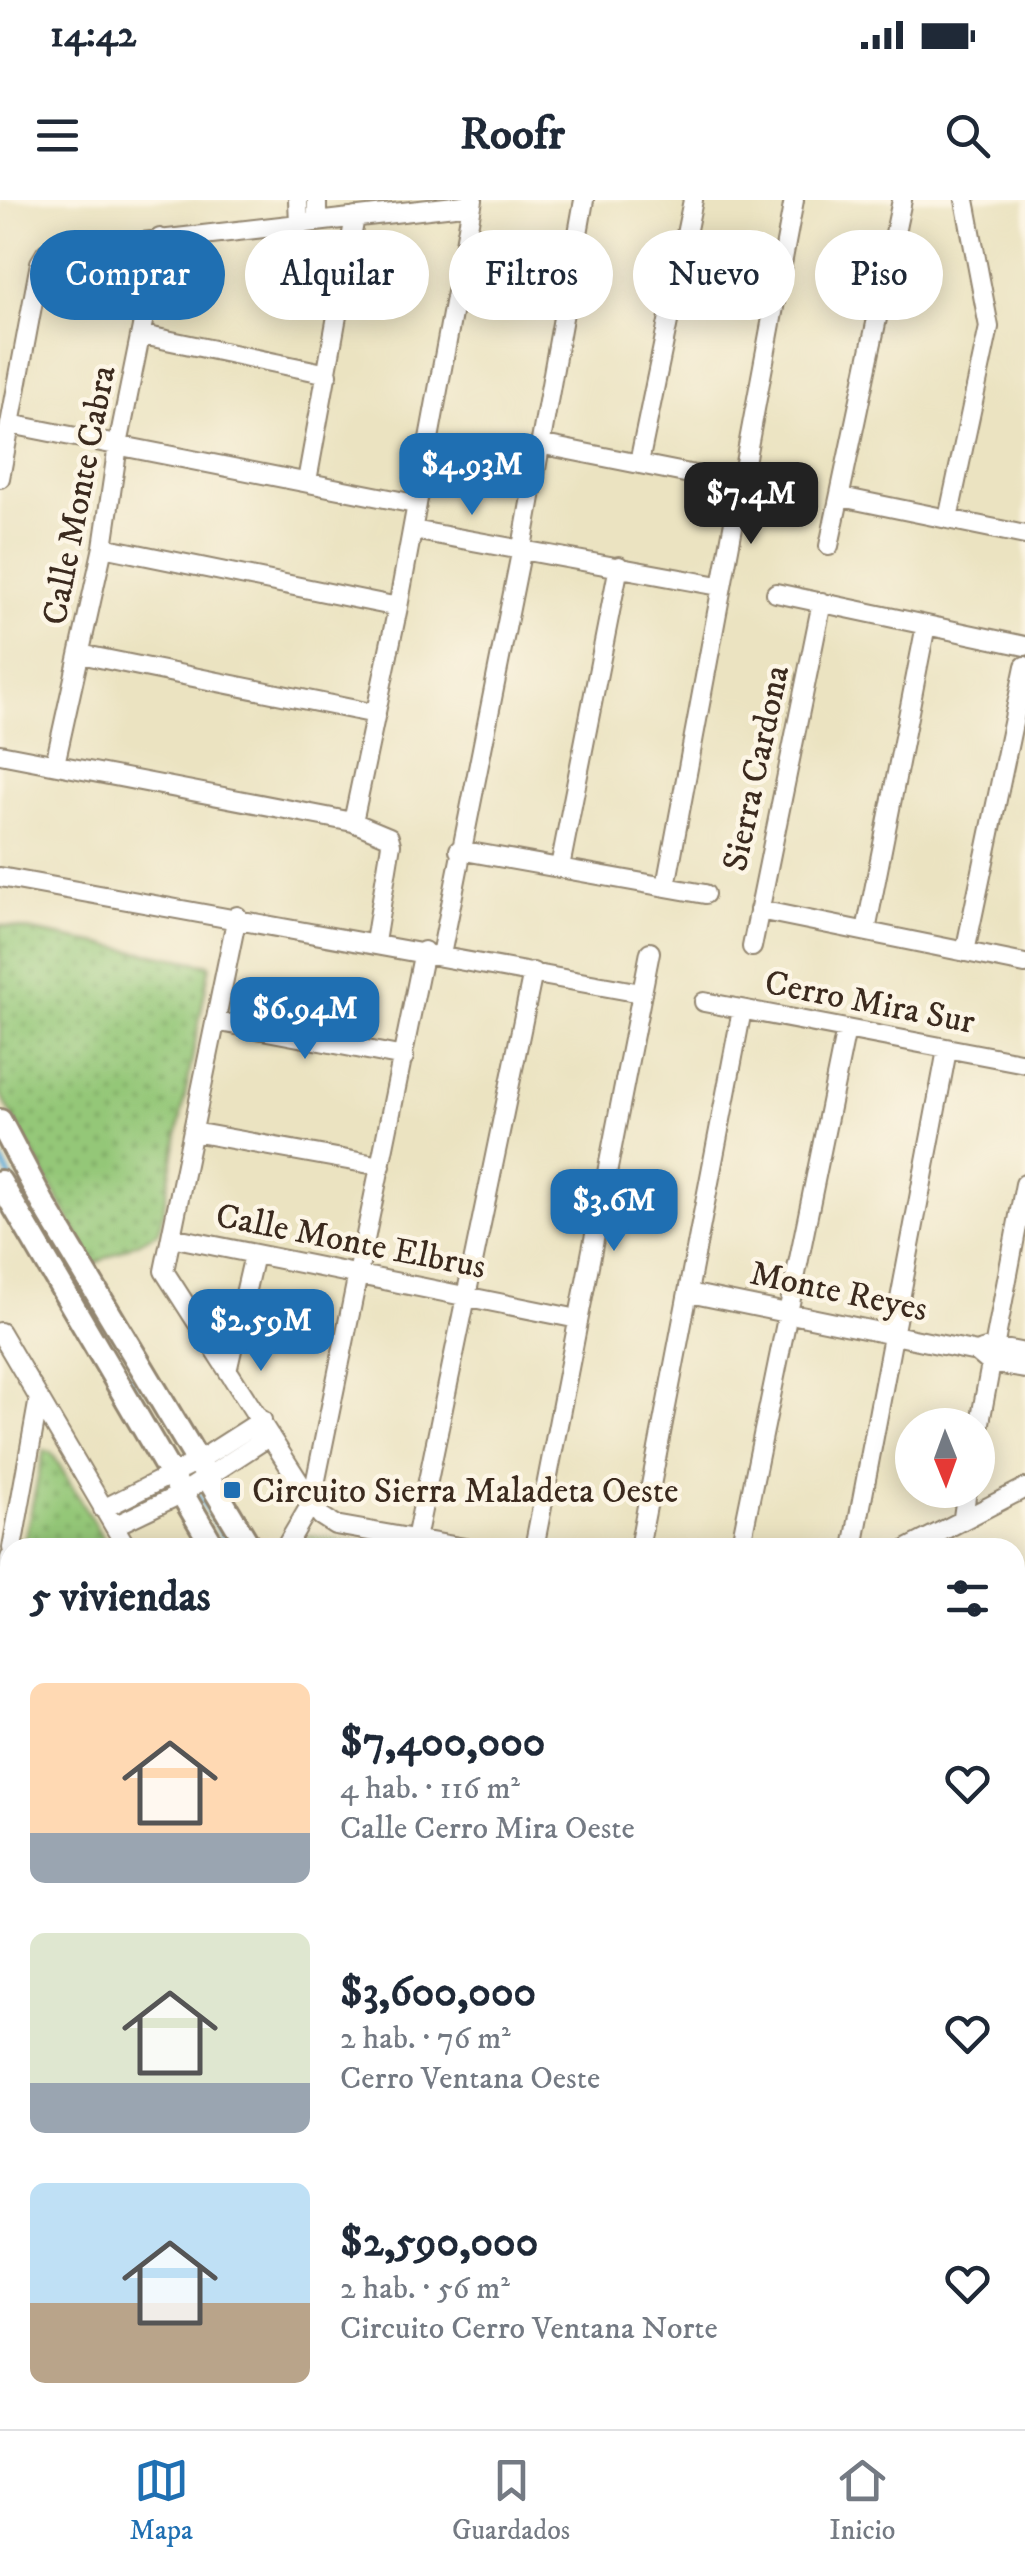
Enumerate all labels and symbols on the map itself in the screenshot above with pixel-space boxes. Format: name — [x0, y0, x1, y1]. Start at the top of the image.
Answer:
street label: Calle Monte Cabra — [33, 362, 127, 629]
pin: $4.93M — [391, 433, 553, 518]
pin: $7.4M — [681, 462, 821, 547]
street label: Sierra Cardona — [714, 662, 800, 875]
street label: Cerro Mira Sur — [761, 961, 978, 1045]
pin: $6.94M — [224, 977, 386, 1062]
pin: $3.6M — [544, 1169, 684, 1254]
street label: Calle Monte Elbrus — [212, 1194, 489, 1290]
street label: Monte Reyes — [746, 1252, 931, 1332]
pin: $2.59M — [180, 1289, 342, 1374]
north arrow — [895, 1408, 995, 1508]
place label: Circuito Sierra Maladeta Oeste — [252, 1470, 678, 1514]
marker: Circuito Sierra Maladeta Oeste — [221, 1479, 243, 1501]

